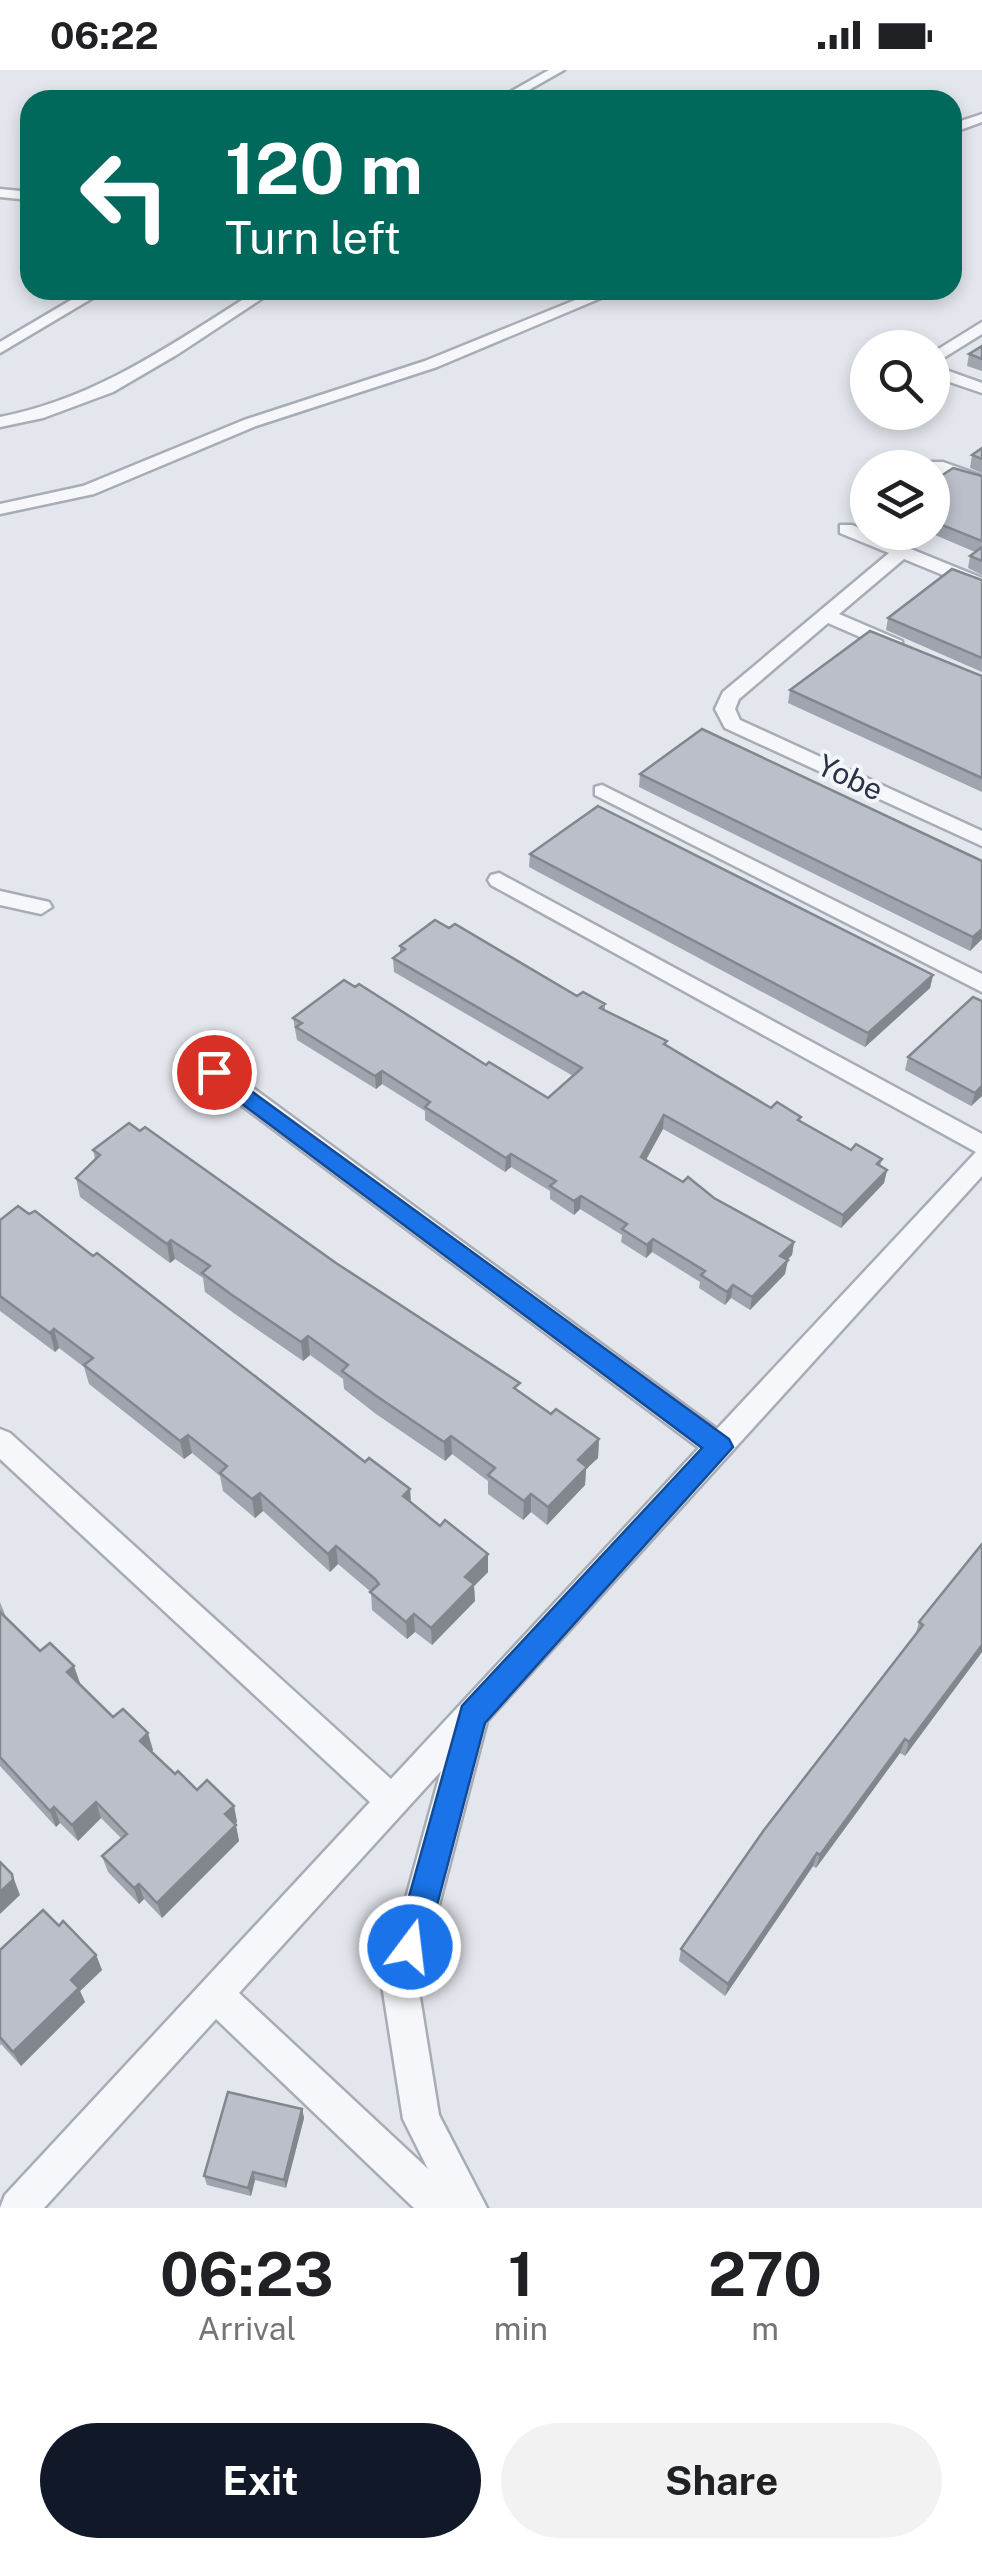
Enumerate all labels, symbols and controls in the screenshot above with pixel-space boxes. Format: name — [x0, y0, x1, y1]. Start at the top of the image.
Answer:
text: 06:22 — [50, 13, 159, 58]
text: 120 m — [225, 127, 423, 210]
icon: left — [60, 130, 190, 260]
text: Turn left — [225, 211, 401, 264]
map controls — [850, 330, 950, 550]
button: search — [850, 330, 950, 430]
button: layers — [850, 450, 950, 550]
street label: Yobe — [812, 746, 889, 808]
pin — [172, 1030, 257, 1115]
icon: arrive — [187, 1045, 242, 1100]
position arrow — [358, 1895, 462, 1999]
text: 06:23 — [160, 2239, 334, 2310]
text: 1 — [508, 2239, 534, 2310]
text: 270 — [708, 2239, 822, 2310]
text: Arrival — [197, 2310, 296, 2347]
text: min — [494, 2310, 548, 2347]
text: m — [751, 2310, 779, 2347]
button: Exit — [40, 2423, 481, 2538]
button: Share — [501, 2423, 942, 2538]

